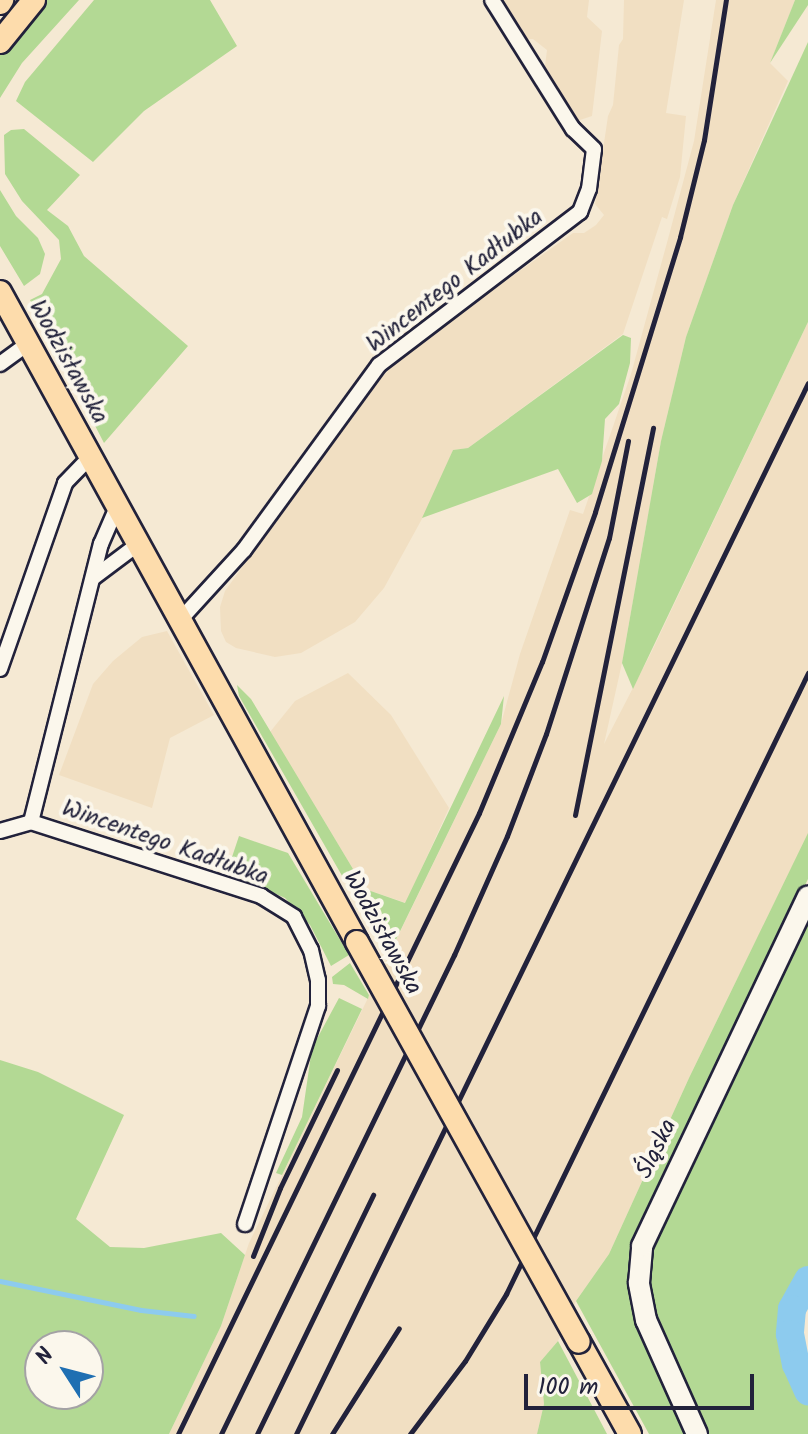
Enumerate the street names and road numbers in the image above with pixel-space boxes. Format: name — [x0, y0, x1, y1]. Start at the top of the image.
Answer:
street label: Wincentego Kadłubka — [361, 203, 549, 359]
street label: Wodzisławska — [22, 295, 114, 429]
street label: Wincentego Kadłubka — [58, 794, 272, 892]
street label: Wodzisławska — [336, 866, 428, 1000]
street label: Śląska — [630, 1115, 684, 1183]

